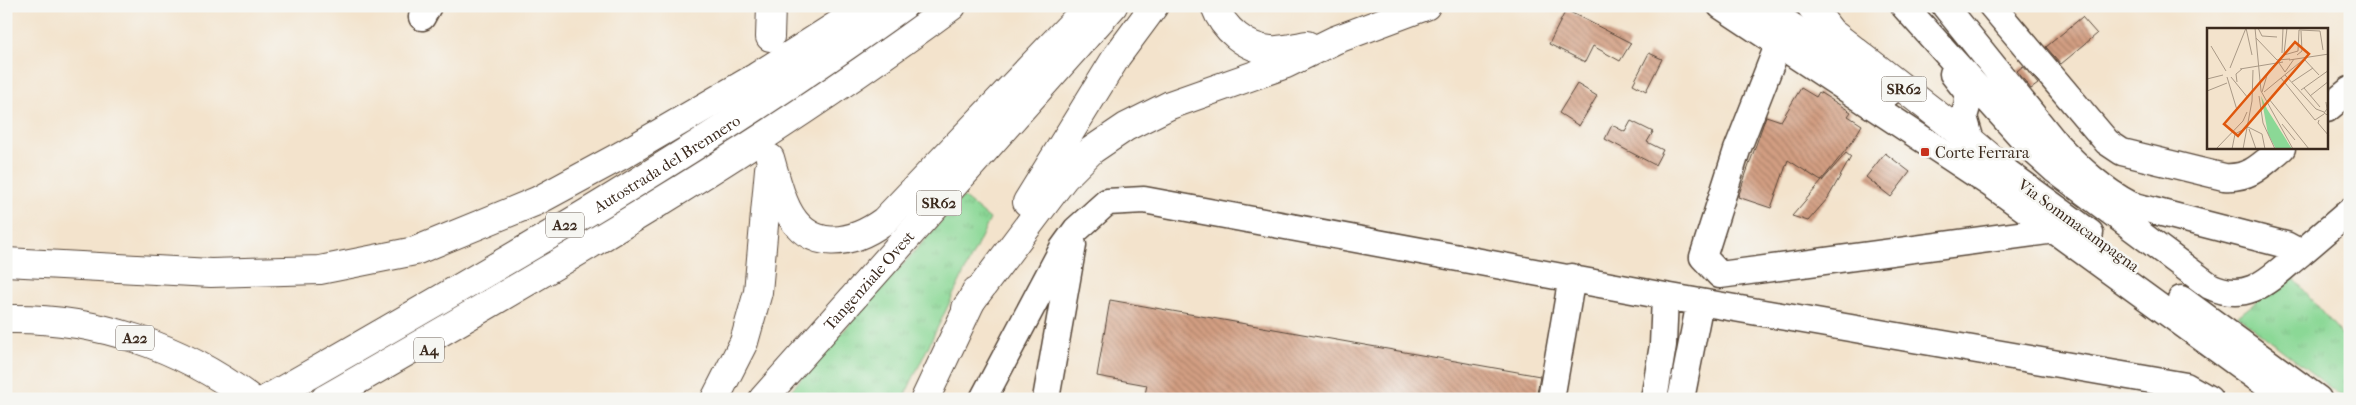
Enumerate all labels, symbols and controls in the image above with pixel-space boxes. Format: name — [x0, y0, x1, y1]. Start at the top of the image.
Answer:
inset map — [2207, 28, 2328, 149]
road number: SR62 — [1882, 76, 1926, 102]
street label: Autostrada del Brennero — [589, 111, 744, 217]
place label: Corte Ferrara — [1935, 143, 2030, 162]
marker: Corte Ferrara — [1919, 146, 1931, 158]
street label: Via Sommacampagna — [2013, 174, 2144, 276]
road number: SR62 — [916, 190, 962, 216]
road number: A22 — [546, 212, 584, 238]
street label: Tangenziale Ovest — [820, 227, 919, 334]
road number: A22 — [116, 326, 154, 350]
road number: A4 — [414, 338, 444, 362]

